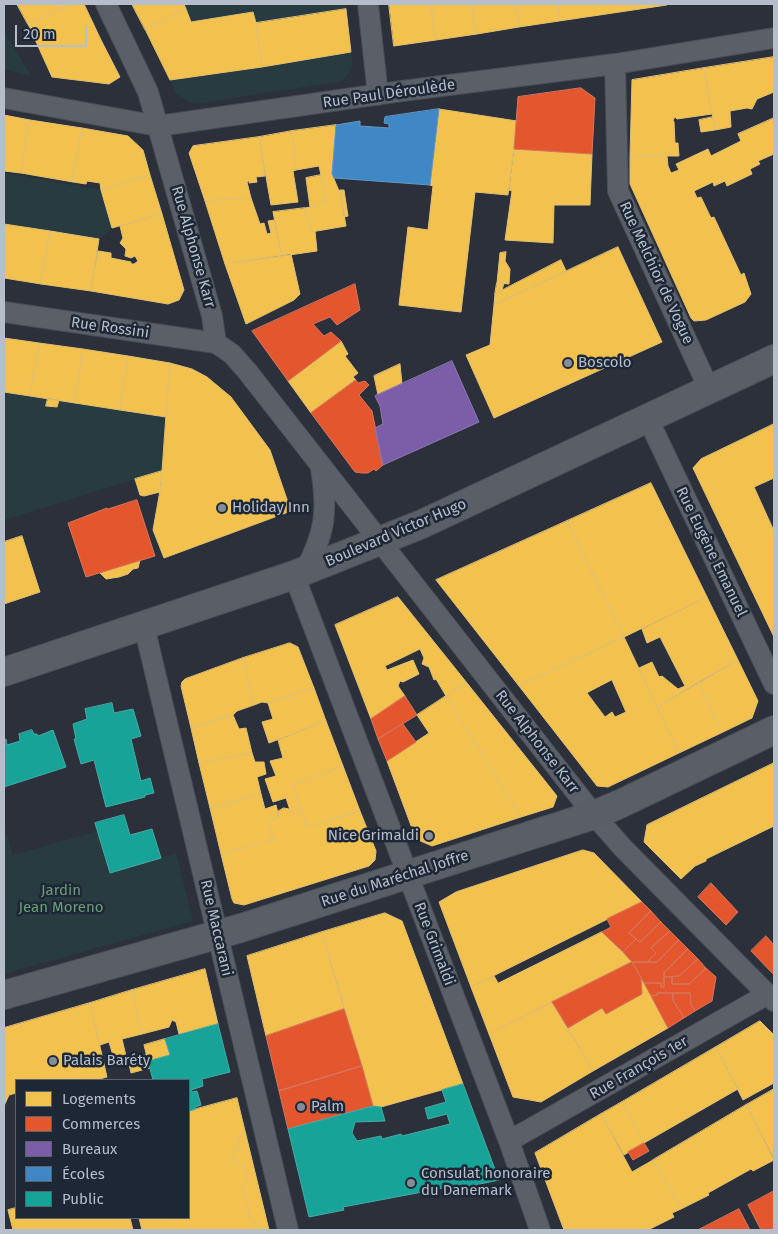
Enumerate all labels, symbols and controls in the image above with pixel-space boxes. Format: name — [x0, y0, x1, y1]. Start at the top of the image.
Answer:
scale bar — [18, 15, 90, 47]
text: 20 m — [23, 25, 56, 43]
street label: Rue Paul Déroulède — [322, 76, 456, 112]
street label: Rue Alphonse Karr — [167, 184, 219, 310]
street label: Rue Melchior de Vogue — [615, 199, 697, 347]
street label: Rue Rossini — [70, 314, 150, 342]
place label: Boscolo — [578, 354, 632, 372]
marker: Boscolo — [562, 357, 574, 369]
street label: Rue Eugène Emanuel — [672, 484, 750, 620]
street label: Boulevard Victor Hugo — [323, 495, 469, 571]
place label: Holiday Inn — [232, 499, 310, 517]
marker: Holiday Inn — [216, 502, 228, 514]
street label: Rue Alphonse Karr — [491, 687, 583, 797]
place label: Nice Grimaldi — [328, 827, 419, 845]
marker: Nice Grimaldi — [423, 830, 435, 842]
street label: Rue du Maréchal Joffre — [319, 847, 471, 911]
street label: Rue Maccarani — [196, 878, 236, 978]
park label: Jardin Jean Moreno — [18, 882, 104, 917]
street label: Rue Grimaldi — [410, 900, 458, 988]
street label: Rue François 1er — [587, 1033, 691, 1103]
place label: Palais Baréty — [63, 1052, 150, 1070]
marker: Palais Baréty — [47, 1055, 59, 1067]
legend — [15, 1079, 190, 1219]
text: Logements — [62, 1090, 136, 1108]
place label: Palm — [311, 1098, 344, 1116]
marker: Palm — [295, 1101, 307, 1113]
text: Commerces — [62, 1115, 140, 1133]
text: Bureaux — [62, 1140, 117, 1158]
text: Écoles — [62, 1165, 105, 1183]
place label: Consulat honoraire du Danemark — [421, 1165, 551, 1200]
marker: Consulat honoraire du Danemark — [405, 1177, 417, 1189]
text: Public — [62, 1190, 104, 1208]

